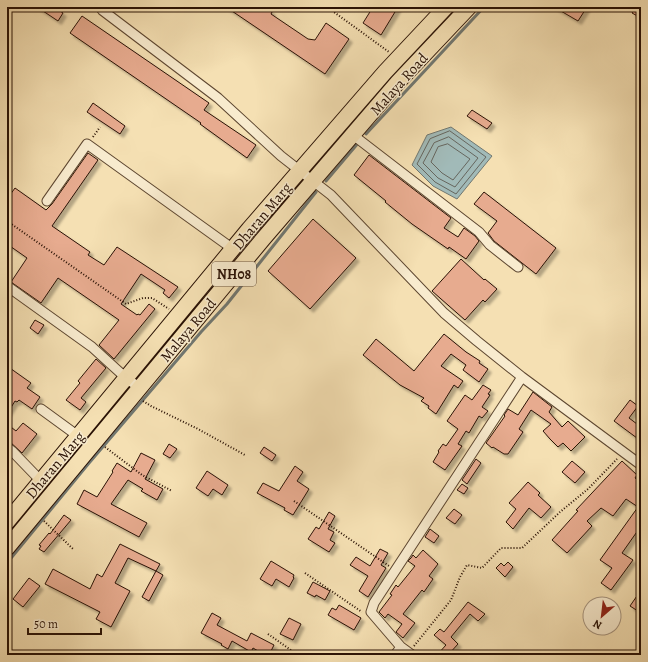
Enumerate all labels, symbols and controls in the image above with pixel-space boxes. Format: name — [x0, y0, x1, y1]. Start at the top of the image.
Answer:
street label: Malaya Road — [366, 48, 433, 120]
street label: Dharan Marg — [228, 178, 296, 254]
road number: NH08 — [212, 262, 256, 286]
street label: Malaya Road — [155, 293, 221, 366]
street label: Dharan Marg — [21, 427, 89, 503]
north arrow — [582, 596, 622, 636]
scale bar — [28, 610, 101, 636]
text: 50 m — [34, 616, 58, 632]
text: N — [590, 616, 605, 633]

